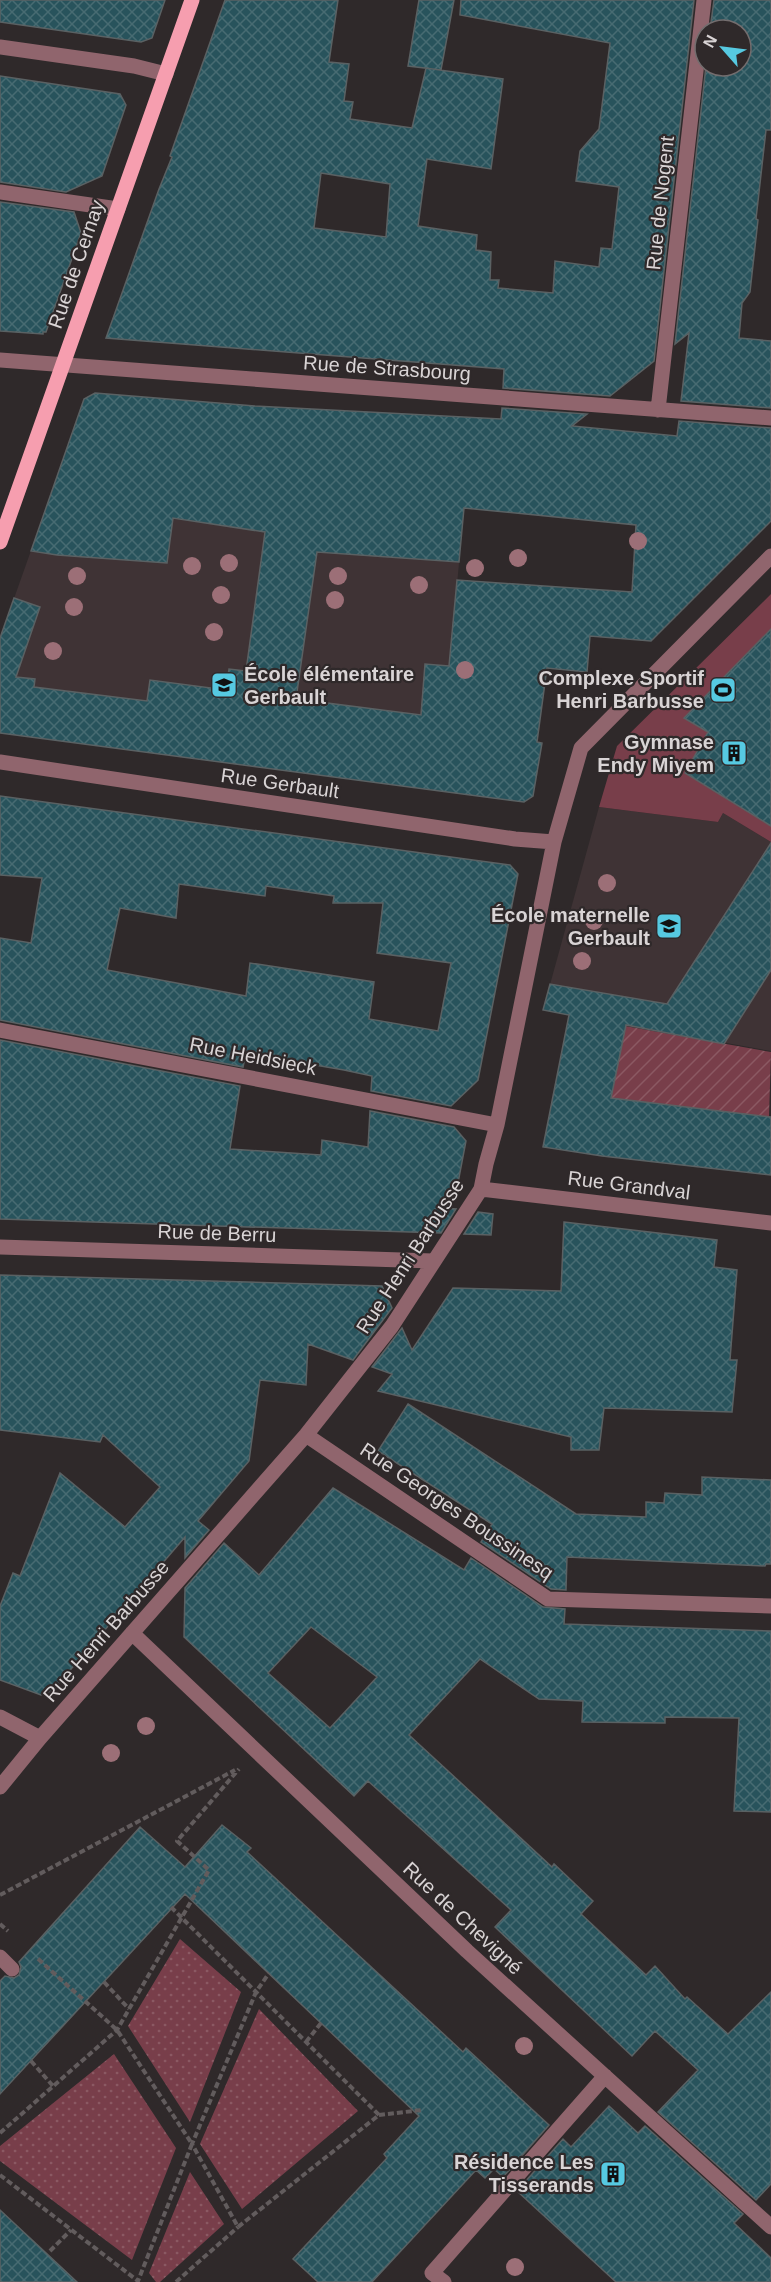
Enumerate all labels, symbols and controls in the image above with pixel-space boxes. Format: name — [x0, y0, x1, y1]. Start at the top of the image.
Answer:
north arrow — [693, 18, 753, 78]
text: N — [700, 32, 720, 50]
street label: Rue de Nogent — [642, 135, 678, 271]
street label: Rue de Cernay — [44, 197, 108, 331]
street label: Rue de Strasbourg — [302, 351, 472, 385]
place label: École élémentaire Gerbault — [244, 663, 414, 708]
place label: Complexe Sportif Henri Barbusse — [538, 667, 704, 712]
school or university icon: École élémentaire Gerbault — [209, 670, 239, 700]
sports icon: Complexe Sportif Henri Barbusse — [708, 675, 738, 705]
place label: Gymnase Endy Miyem — [597, 731, 714, 776]
building icon: Gymnase Endy Miyem — [719, 738, 749, 768]
street label: Rue Gerbault — [220, 764, 341, 802]
place label: École maternelle Gerbault — [491, 904, 650, 949]
school or university icon: École maternelle Gerbault — [654, 911, 684, 941]
street label: Rue Heidsieck — [188, 1033, 319, 1079]
street label: Rue Grandval — [566, 1167, 692, 1203]
street label: Rue Henri Barbusse — [352, 1174, 468, 1338]
street label: Rue de Berru — [157, 1220, 277, 1246]
street label: Rue Georges Boussinesq — [356, 1438, 558, 1584]
street label: Rue Henri Barbusse — [39, 1556, 173, 1706]
street label: Rue de Chevigné — [399, 1857, 527, 1979]
place label: Résidence Les Tisserands — [454, 2151, 594, 2196]
building icon: Résidence Les Tisserands — [598, 2159, 628, 2189]

